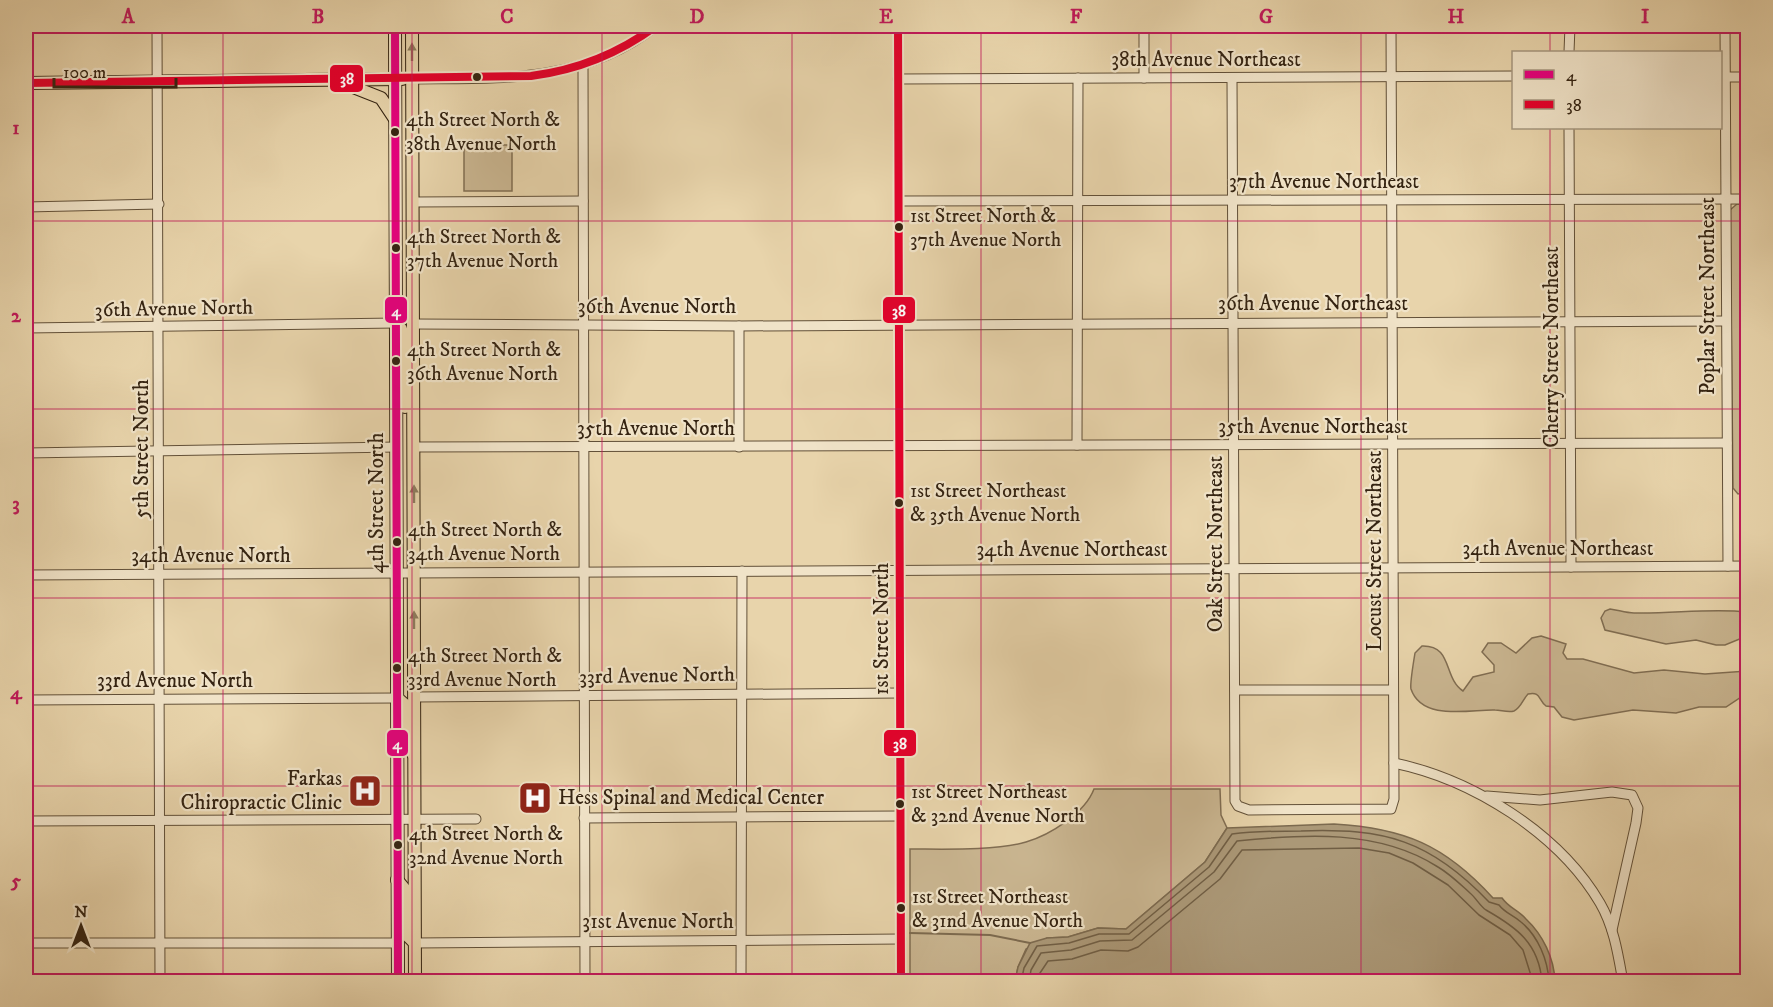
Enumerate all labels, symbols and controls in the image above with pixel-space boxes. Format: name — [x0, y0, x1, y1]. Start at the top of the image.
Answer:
text: A — [121, 5, 136, 30]
text: B — [312, 5, 324, 30]
text: C — [500, 5, 514, 30]
text: D — [690, 5, 705, 30]
text: E — [879, 5, 893, 30]
text: F — [1070, 5, 1083, 30]
text: G — [1259, 5, 1273, 30]
text: H — [1448, 5, 1465, 30]
text: I — [1641, 5, 1649, 30]
one-way arrow — [407, 43, 417, 62]
street label: 38th Avenue Northeast — [1111, 47, 1301, 73]
scale bar — [54, 51, 176, 89]
legend — [1512, 51, 1722, 129]
text: 100 m — [63, 62, 106, 84]
line badge: 38 — [329, 64, 364, 93]
text: 4 — [1566, 65, 1577, 87]
text: 38 — [340, 69, 354, 89]
unlabelled marker — [471, 71, 483, 83]
text: 38 — [1566, 95, 1582, 117]
place label: 4th Street North & 38th Avenue North — [406, 108, 560, 157]
text: 1 — [12, 116, 20, 141]
marker: 4th Street North & 38th Avenue North — [389, 126, 401, 138]
street label: 37th Avenue Northeast — [1229, 169, 1419, 195]
street label: Poplar Street Northeast — [1695, 197, 1721, 395]
place label: 1st Street North & 37th Avenue North — [910, 204, 1062, 253]
marker: 1st Street North & 37th Avenue North — [893, 221, 905, 233]
place label: 4th Street North & 37th Avenue North — [407, 225, 561, 274]
marker: 4th Street North & 37th Avenue North — [390, 242, 402, 254]
street label: Cherry Street Northeast — [1539, 246, 1565, 448]
street label: 36th Avenue Northeast — [1218, 291, 1408, 317]
street label: 36th Avenue North — [578, 294, 736, 320]
street label: 36th Avenue North — [95, 295, 253, 323]
line badge: 4 — [384, 296, 408, 324]
line badge: 38 — [882, 296, 916, 324]
text: 4 — [390, 301, 401, 321]
text: 38 — [892, 301, 906, 321]
text: 2 — [11, 304, 22, 329]
place label: 4th Street North & 36th Avenue North — [407, 338, 561, 387]
marker: 4th Street North & 36th Avenue North — [390, 355, 402, 367]
street label: 5th Street North — [129, 379, 155, 519]
street label: 35th Avenue Northeast — [1218, 414, 1408, 440]
street label: 35th Avenue North — [577, 416, 735, 442]
street label: 4th Street North — [364, 432, 390, 574]
street label: Locust Street Northeast — [1362, 450, 1388, 651]
street label: Oak Street Northeast — [1203, 455, 1229, 632]
place label: 1st Street Northeast & 35th Avenue North — [910, 479, 1081, 528]
one-way arrow — [409, 484, 419, 503]
text: 3 — [12, 492, 20, 517]
marker: 1st Street Northeast & 35th Avenue North — [893, 497, 905, 509]
place label: 4th Street North & 34th Avenue North — [408, 518, 562, 567]
marker: 4th Street North & 34th Avenue North — [391, 536, 403, 548]
street label: 34th Avenue Northeast — [1463, 536, 1654, 562]
street label: 34th Avenue Northeast — [977, 537, 1168, 563]
street label: 34th Avenue North — [131, 543, 291, 569]
street label: 1st Street North — [869, 563, 895, 695]
one-way arrow — [409, 610, 419, 629]
place label: 4th Street North & 33rd Avenue North — [408, 644, 562, 693]
marker: 4th Street North & 33rd Avenue North — [391, 662, 403, 674]
street label: 33rd Avenue North — [579, 662, 735, 690]
street label: 33rd Avenue North — [97, 668, 253, 694]
text: 4 — [10, 681, 23, 706]
line badge: 4 — [386, 729, 409, 757]
line badge: 38 — [883, 729, 917, 757]
text: 4 — [391, 734, 402, 754]
text: 38 — [893, 734, 907, 754]
place label: Farkas Chiropractic Clinic — [181, 766, 342, 816]
hospital icon: Farkas Chiropractic Clinic — [347, 773, 383, 809]
hospital icon: Hess Spinal and Medical Center — [517, 780, 553, 816]
place label: 1st Street Northeast & 32nd Avenue North — [911, 780, 1085, 829]
place label: Hess Spinal and Medical Center — [558, 785, 824, 811]
marker: 1st Street Northeast & 32nd Avenue North — [894, 798, 906, 810]
place label: 4th Street North & 32nd Avenue North — [409, 822, 563, 871]
marker: 4th Street North & 32nd Avenue North — [392, 839, 404, 851]
text: 5 — [10, 869, 21, 894]
place label: 1st Street Northeast & 31nd Avenue North — [912, 885, 1084, 934]
north arrow — [51, 896, 111, 956]
text: N — [74, 902, 88, 922]
marker: 1st Street Northeast & 31nd Avenue North — [895, 902, 907, 914]
street label: 31st Avenue North — [582, 909, 734, 935]

